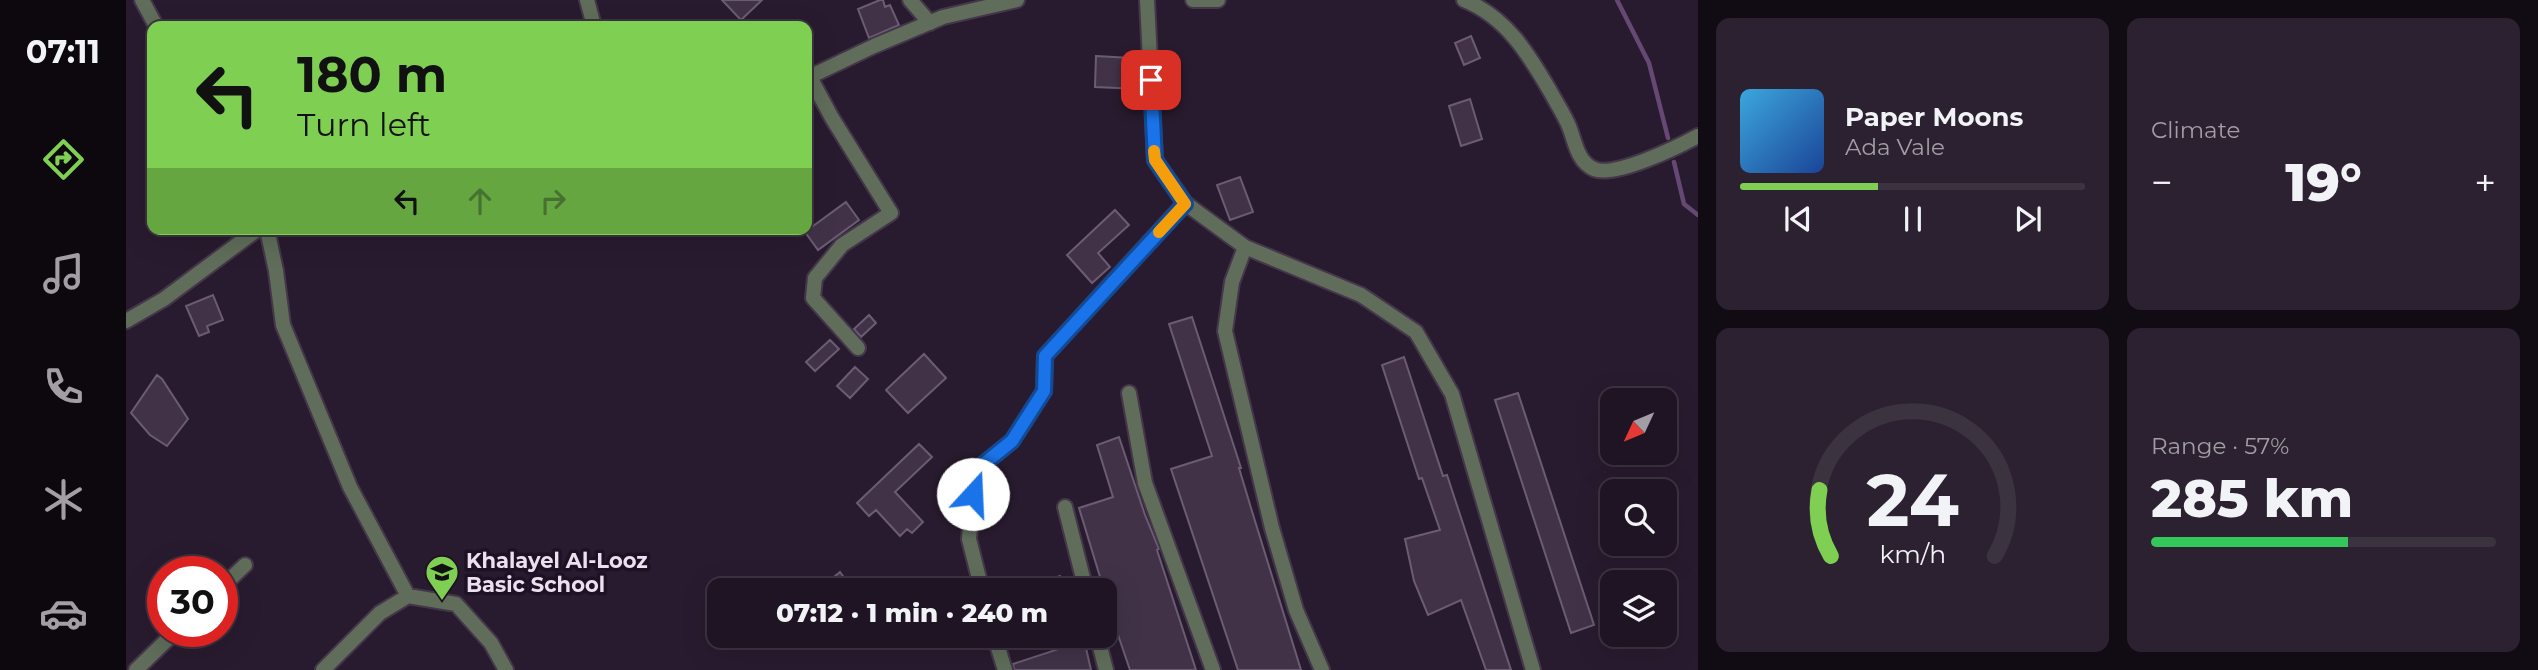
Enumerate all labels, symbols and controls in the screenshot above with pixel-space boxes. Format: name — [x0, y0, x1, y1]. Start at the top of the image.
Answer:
text: 07:11 — [26, 32, 100, 71]
text: 180 m — [297, 45, 447, 104]
icon: left — [182, 49, 273, 140]
pin — [1121, 50, 1181, 110]
icon: arrive — [1132, 61, 1170, 99]
text: Paper Moons — [1845, 101, 2023, 133]
text: Turn left — [297, 105, 431, 144]
text: Climate — [2151, 116, 2240, 144]
text: Ada Vale — [1845, 133, 1945, 161]
icon: directions — [39, 135, 88, 184]
text: 19° — [2285, 151, 2362, 214]
text: − — [2151, 159, 2173, 206]
text: + — [2474, 159, 2496, 206]
icon: left — [388, 182, 426, 220]
icon: ahead — [461, 182, 499, 220]
icon: right — [534, 182, 572, 220]
icon: previous — [1779, 200, 1817, 238]
icon: pause — [1894, 200, 1932, 238]
icon: next — [2009, 200, 2047, 238]
icon: music — [39, 249, 88, 298]
icon: phone — [39, 362, 88, 411]
north arrow — [1600, 388, 1676, 466]
map controls — [1600, 388, 1677, 647]
text: Range · 57% — [2151, 432, 2289, 460]
text: 24 — [1866, 456, 1959, 544]
position arrow — [936, 457, 1010, 531]
text: 285 km — [2151, 467, 2353, 530]
icon: climate — [39, 475, 88, 524]
button: search — [1600, 479, 1677, 556]
text: km/h — [1879, 539, 1946, 569]
place label: Khalayel Al-Looz Basic School — [466, 548, 648, 597]
school or university icon: Khalayel Al-Looz Basic School — [423, 553, 461, 602]
speed limit sign: 30 — [147, 556, 238, 647]
button: layers — [1600, 570, 1677, 647]
icon: car — [39, 589, 88, 638]
text: 07:12 · 1 min · 240 m — [776, 597, 1048, 629]

